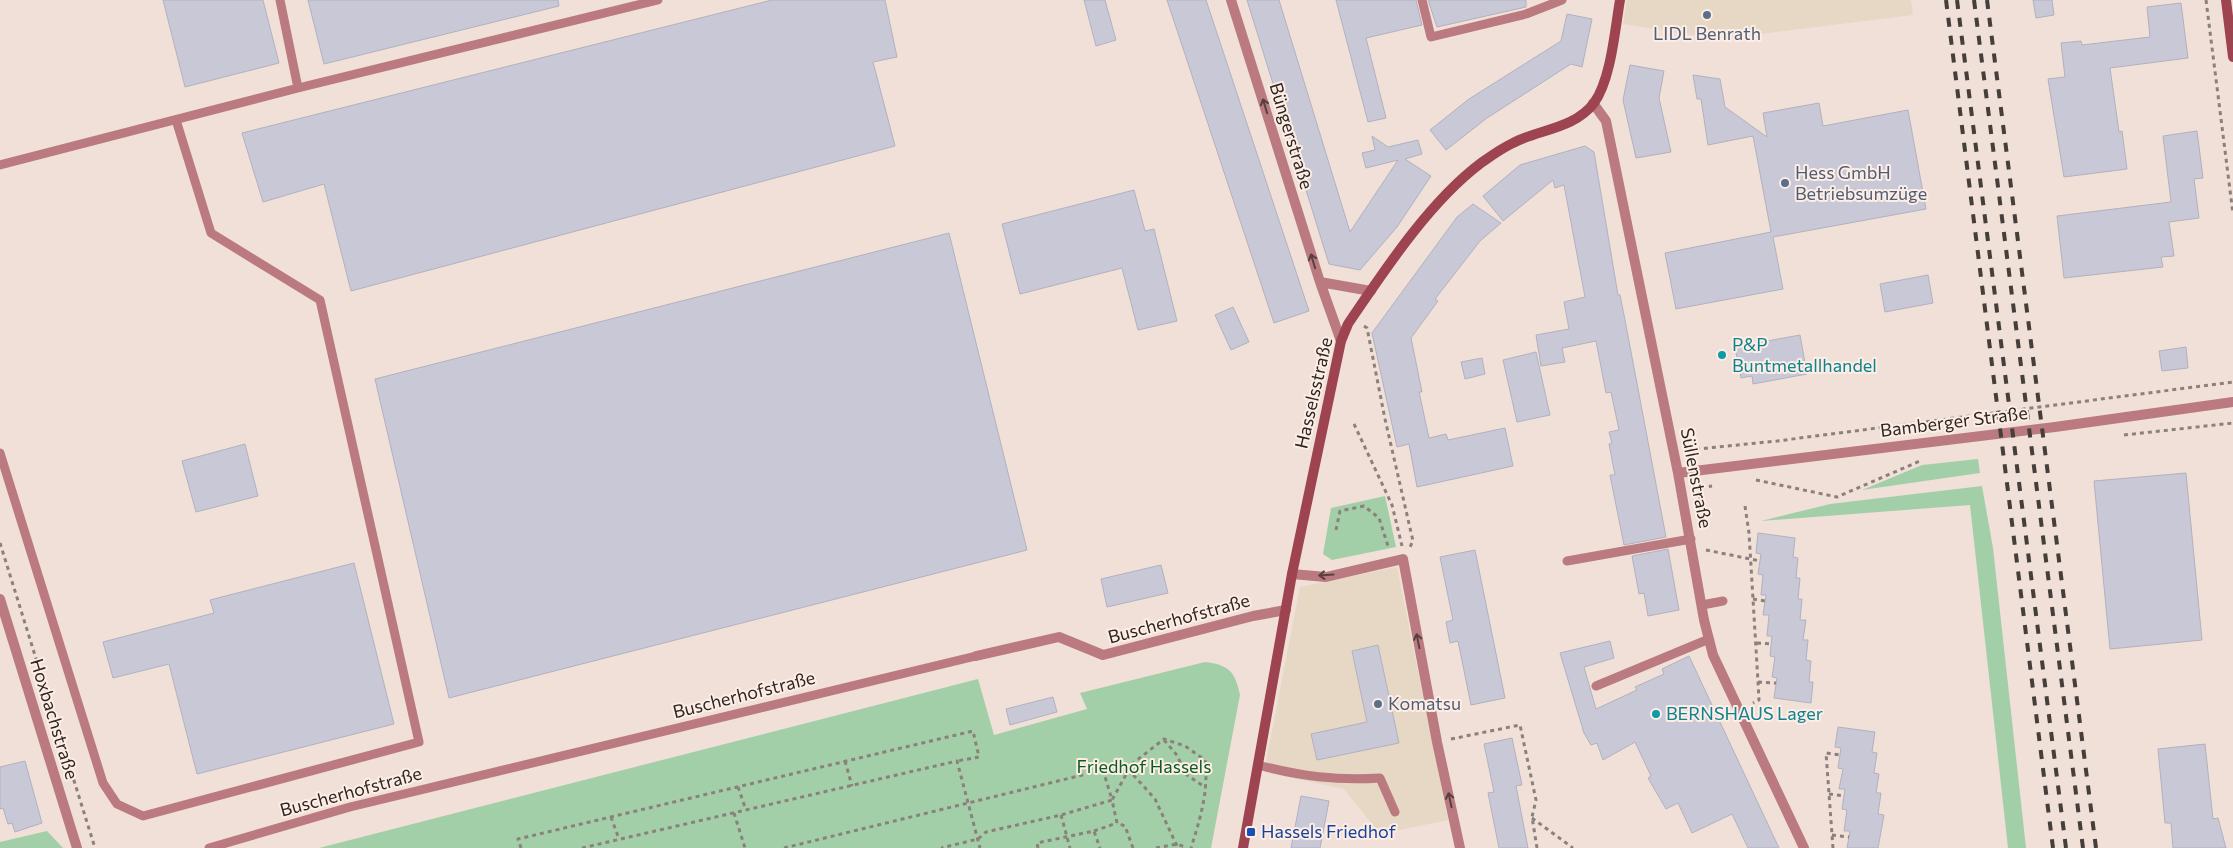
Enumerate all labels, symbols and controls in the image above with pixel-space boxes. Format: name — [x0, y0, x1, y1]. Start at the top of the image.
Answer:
marker: LIDL Benrath — [1701, 9, 1713, 21]
place label: LIDL Benrath — [1653, 22, 1761, 44]
street label: Büngerstraße — [1265, 80, 1319, 192]
one-way arrow — [1259, 99, 1269, 115]
place label: Hess GmbH Betriebsumzüge — [1795, 161, 1927, 204]
marker: Hess GmbH Betriebsumzüge — [1779, 177, 1791, 189]
one-way arrow — [1308, 254, 1318, 270]
place label: P&P Buntmetallhandel — [1732, 333, 1877, 376]
street label: Hasselsstraße — [1290, 335, 1337, 451]
marker: P&P Buntmetallhandel — [1716, 349, 1728, 361]
street label: Bamberger Straße — [1879, 401, 2029, 441]
street label: Süllenstraße — [1676, 426, 1718, 530]
one-way arrow — [1318, 571, 1334, 580]
street label: Buscherhofstraße — [1105, 589, 1252, 648]
one-way arrow — [1413, 633, 1423, 649]
street label: Hoxbachstraße — [26, 656, 84, 782]
street label: Buscherhofstraße — [670, 666, 817, 722]
place label: Komatsu — [1388, 692, 1461, 714]
marker: Komatsu — [1372, 698, 1384, 710]
place label: BERNSHAUS Lager — [1666, 702, 1823, 724]
marker: BERNSHAUS Lager — [1650, 708, 1662, 720]
park label: Friedhof Hassels — [1077, 755, 1211, 777]
street label: Buscherhofstraße — [277, 762, 424, 821]
one-way arrow — [1445, 793, 1454, 809]
place label: Hassels Friedhof — [1261, 820, 1397, 842]
marker: Hassels Friedhof — [1245, 826, 1257, 838]

